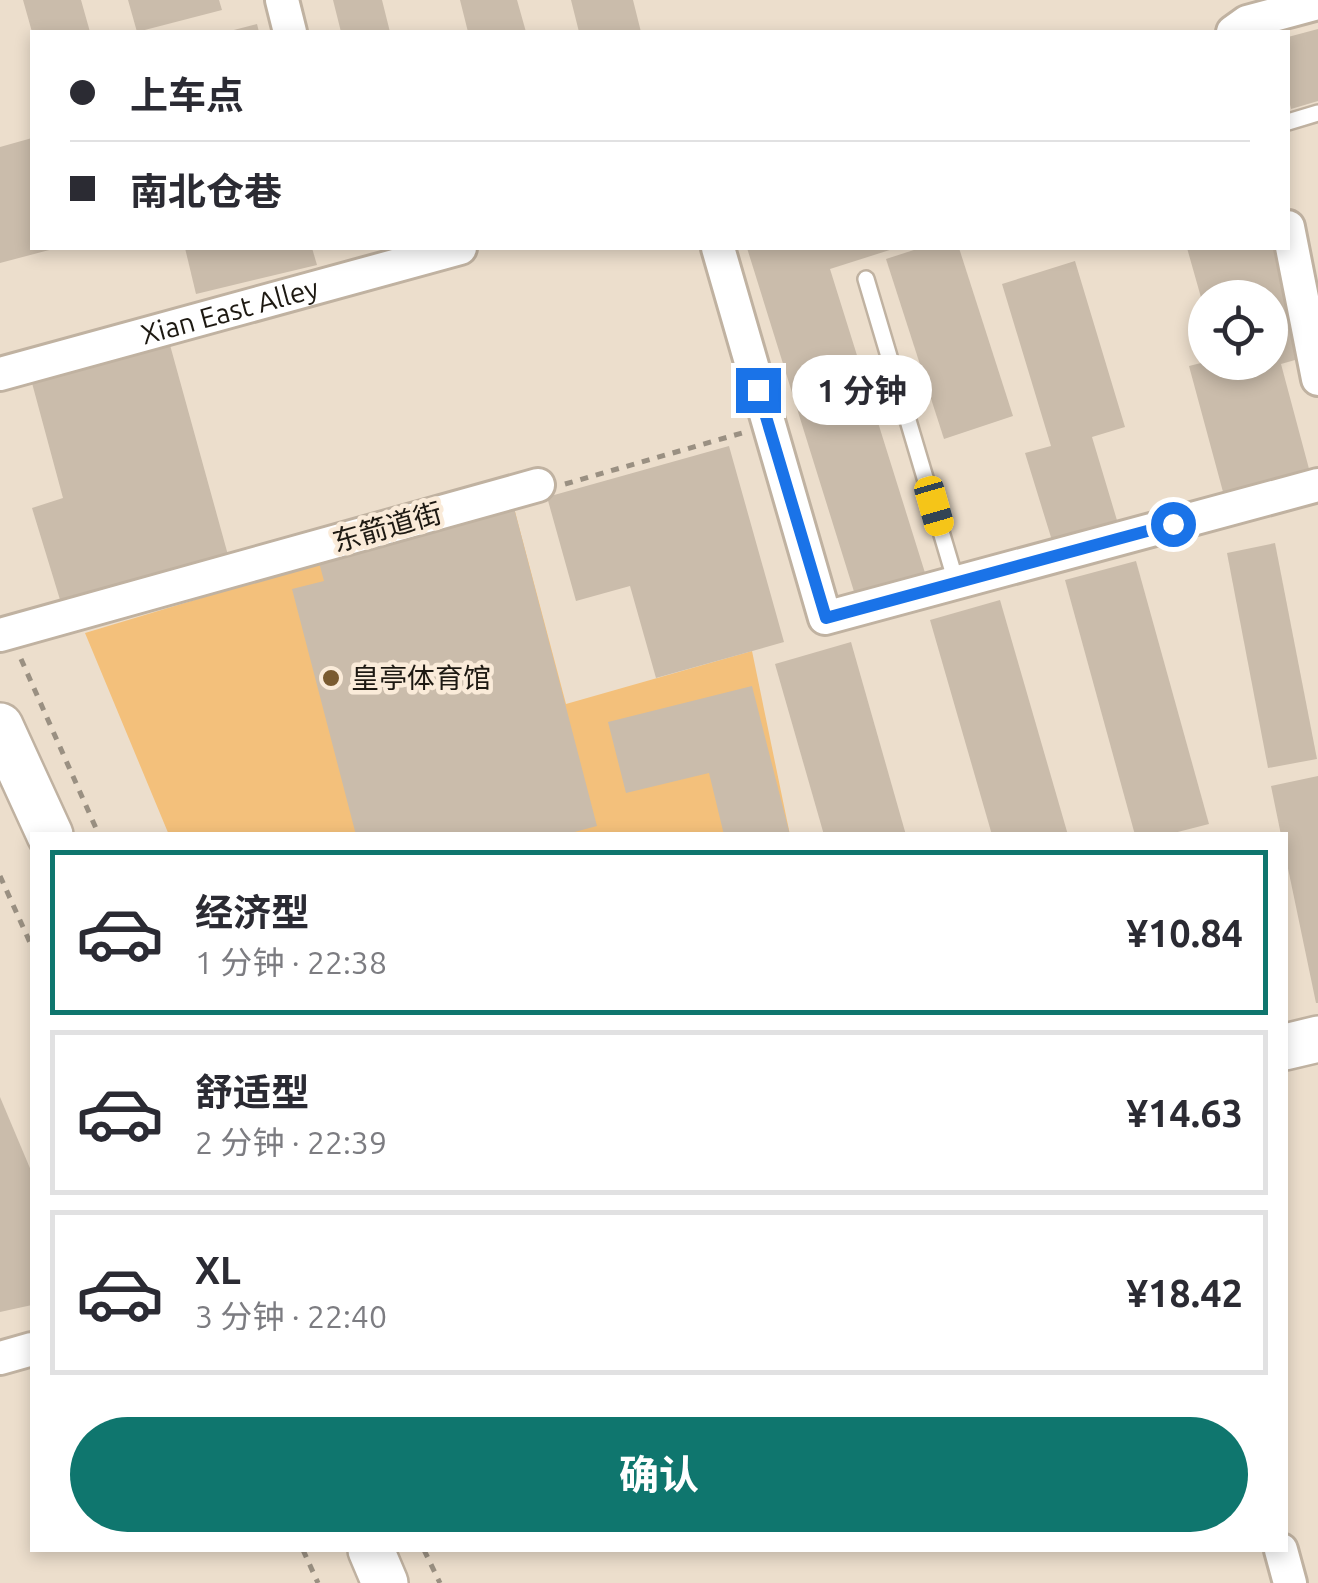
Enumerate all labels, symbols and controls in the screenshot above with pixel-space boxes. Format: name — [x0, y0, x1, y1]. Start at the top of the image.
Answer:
text: 上车点 — [130, 74, 244, 116]
text: 南北仓巷 — [130, 170, 282, 212]
street label: Xian East Alley — [137, 272, 322, 350]
map controls — [1188, 280, 1288, 380]
button: locate — [1188, 280, 1288, 380]
callout: 1 分钟 — [793, 355, 933, 425]
route end — [736, 368, 781, 413]
text: 1 分钟 — [817, 372, 907, 408]
car — [911, 473, 957, 539]
street label: 东箭道街 — [329, 496, 445, 557]
route start — [1151, 502, 1196, 547]
place label: 皇亭体育馆 — [351, 662, 491, 693]
marker: 皇亭体育馆 — [320, 667, 342, 689]
icon: car — [75, 888, 165, 978]
text: 经济型 — [195, 891, 309, 933]
text: ¥10.84 — [1126, 912, 1243, 954]
text: 1 分钟 · 22:38 — [195, 944, 387, 980]
icon: car — [75, 1068, 165, 1158]
text: 舒适型 — [195, 1071, 309, 1113]
text: ¥14.63 — [1126, 1092, 1243, 1134]
text: 2 分钟 · 22:39 — [195, 1124, 387, 1160]
icon: car — [75, 1248, 165, 1338]
text: XL — [195, 1249, 241, 1291]
text: ¥18.42 — [1126, 1272, 1243, 1314]
text: 3 分钟 · 22:40 — [195, 1298, 387, 1334]
button: 确认 — [70, 1417, 1248, 1532]

